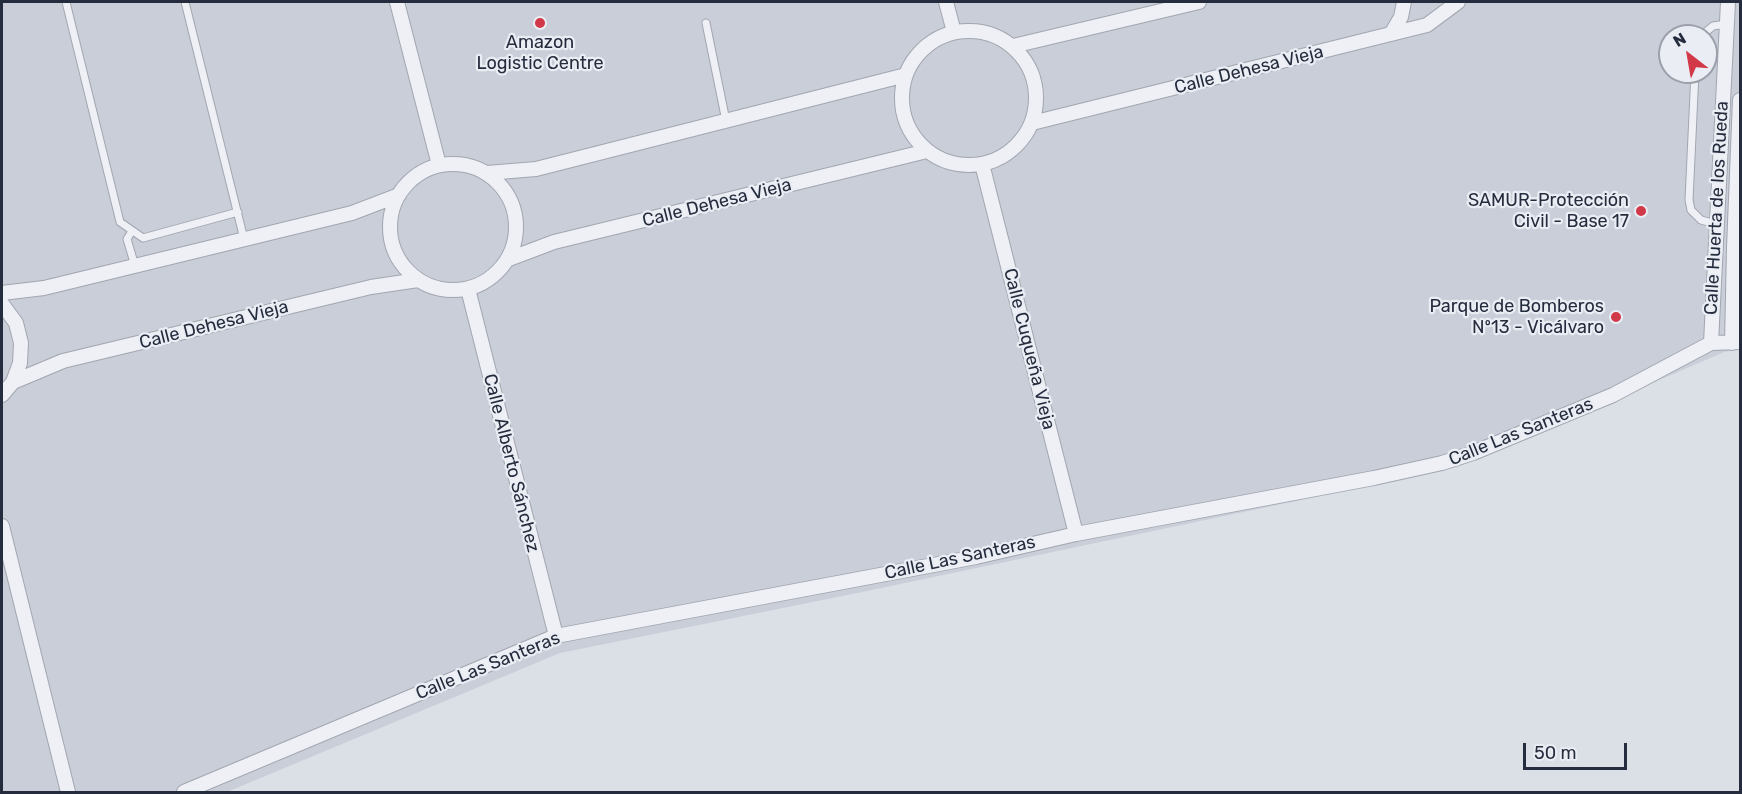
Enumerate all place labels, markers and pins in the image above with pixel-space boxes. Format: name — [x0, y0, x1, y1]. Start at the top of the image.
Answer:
marker: Amazon Logistic Centre — [533, 16, 547, 30]
place label: Amazon Logistic Centre — [477, 32, 603, 74]
place label: SAMUR-Protección Civil - Base 17 — [1468, 190, 1629, 232]
marker: SAMUR-Protección Civil - Base 17 — [1634, 204, 1648, 218]
place label: Parque de Bomberos Nº13 - Vicálvaro — [1429, 296, 1604, 338]
marker: Parque de Bomberos Nº13 - Vicálvaro — [1609, 310, 1623, 324]

